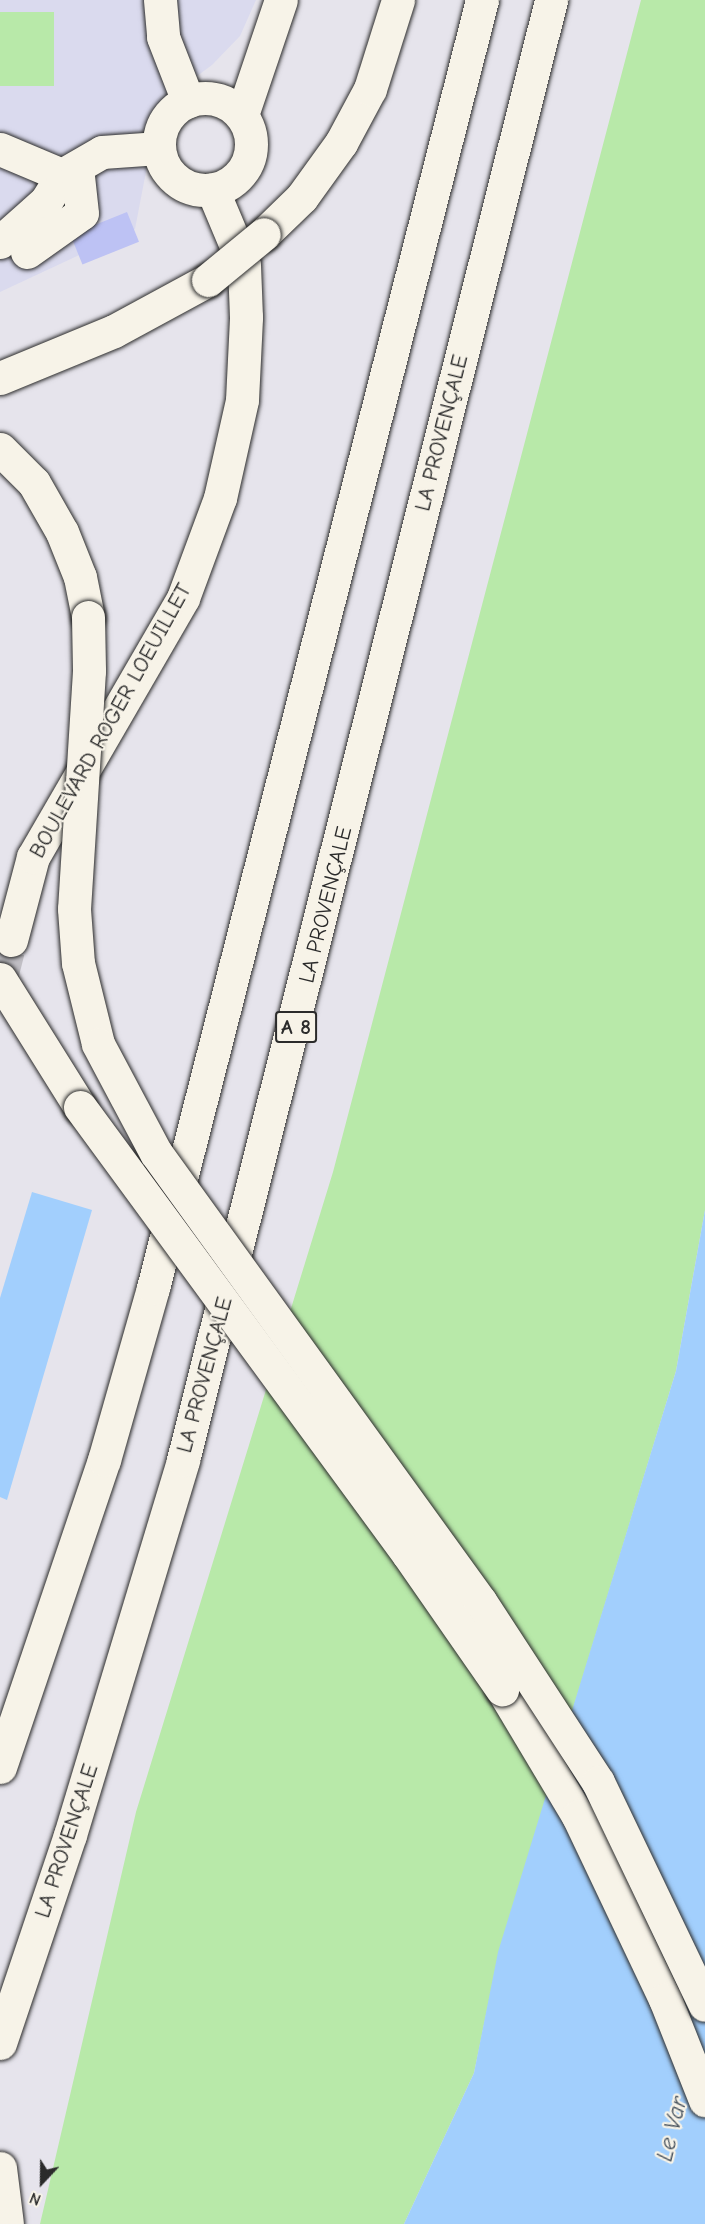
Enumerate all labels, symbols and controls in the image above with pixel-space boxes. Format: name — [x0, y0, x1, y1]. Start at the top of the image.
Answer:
street label: LA PROVENÇALE — [410, 352, 474, 514]
street label: BOULEVARD ROGER LOEUILLET — [24, 579, 198, 863]
street label: LA PROVENÇALE — [294, 824, 358, 986]
road number: A 8 — [275, 1009, 317, 1045]
street label: LA PROVENÇALE — [171, 1294, 239, 1456]
street label: LA PROVENÇALE — [30, 1761, 104, 1921]
water label: Le Var — [650, 2094, 694, 2164]
north arrow — [12, 2152, 72, 2212]
text: N — [27, 2188, 43, 2209]

